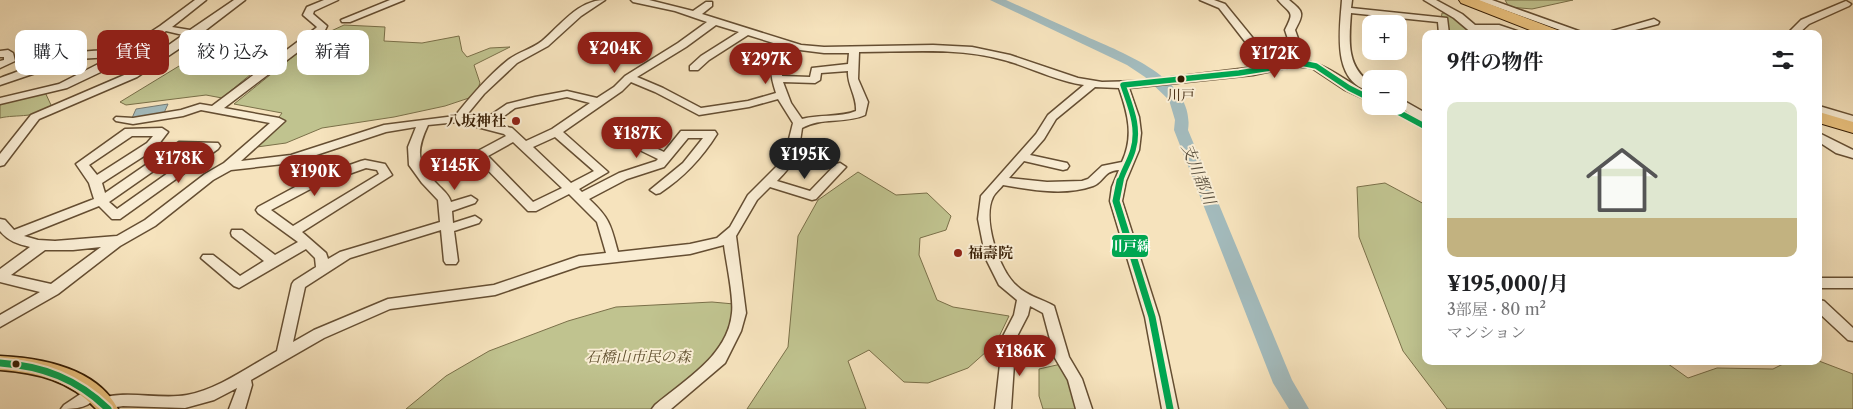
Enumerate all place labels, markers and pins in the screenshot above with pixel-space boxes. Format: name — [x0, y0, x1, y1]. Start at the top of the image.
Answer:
pin: ¥204K — [580, 32, 650, 74]
pin: ¥172K — [1240, 36, 1310, 79]
pin: ¥297K — [731, 42, 801, 85]
marker: 川戸 — [1176, 74, 1186, 84]
place label: 川戸 — [1167, 86, 1195, 104]
place label: 八坂神社 — [446, 111, 506, 130]
marker: 八坂神社 — [510, 115, 522, 127]
pin: ¥187K — [602, 116, 672, 159]
pin: ¥195K — [770, 138, 840, 180]
pin: ¥178K — [144, 142, 214, 184]
pin: ¥145K — [420, 148, 490, 191]
pin: ¥190K — [280, 154, 350, 197]
place label: 福壽院 — [968, 243, 1013, 262]
marker: 福壽院 — [952, 247, 964, 259]
pin: ¥186K — [985, 334, 1055, 377]
unlabelled marker — [11, 359, 21, 369]

